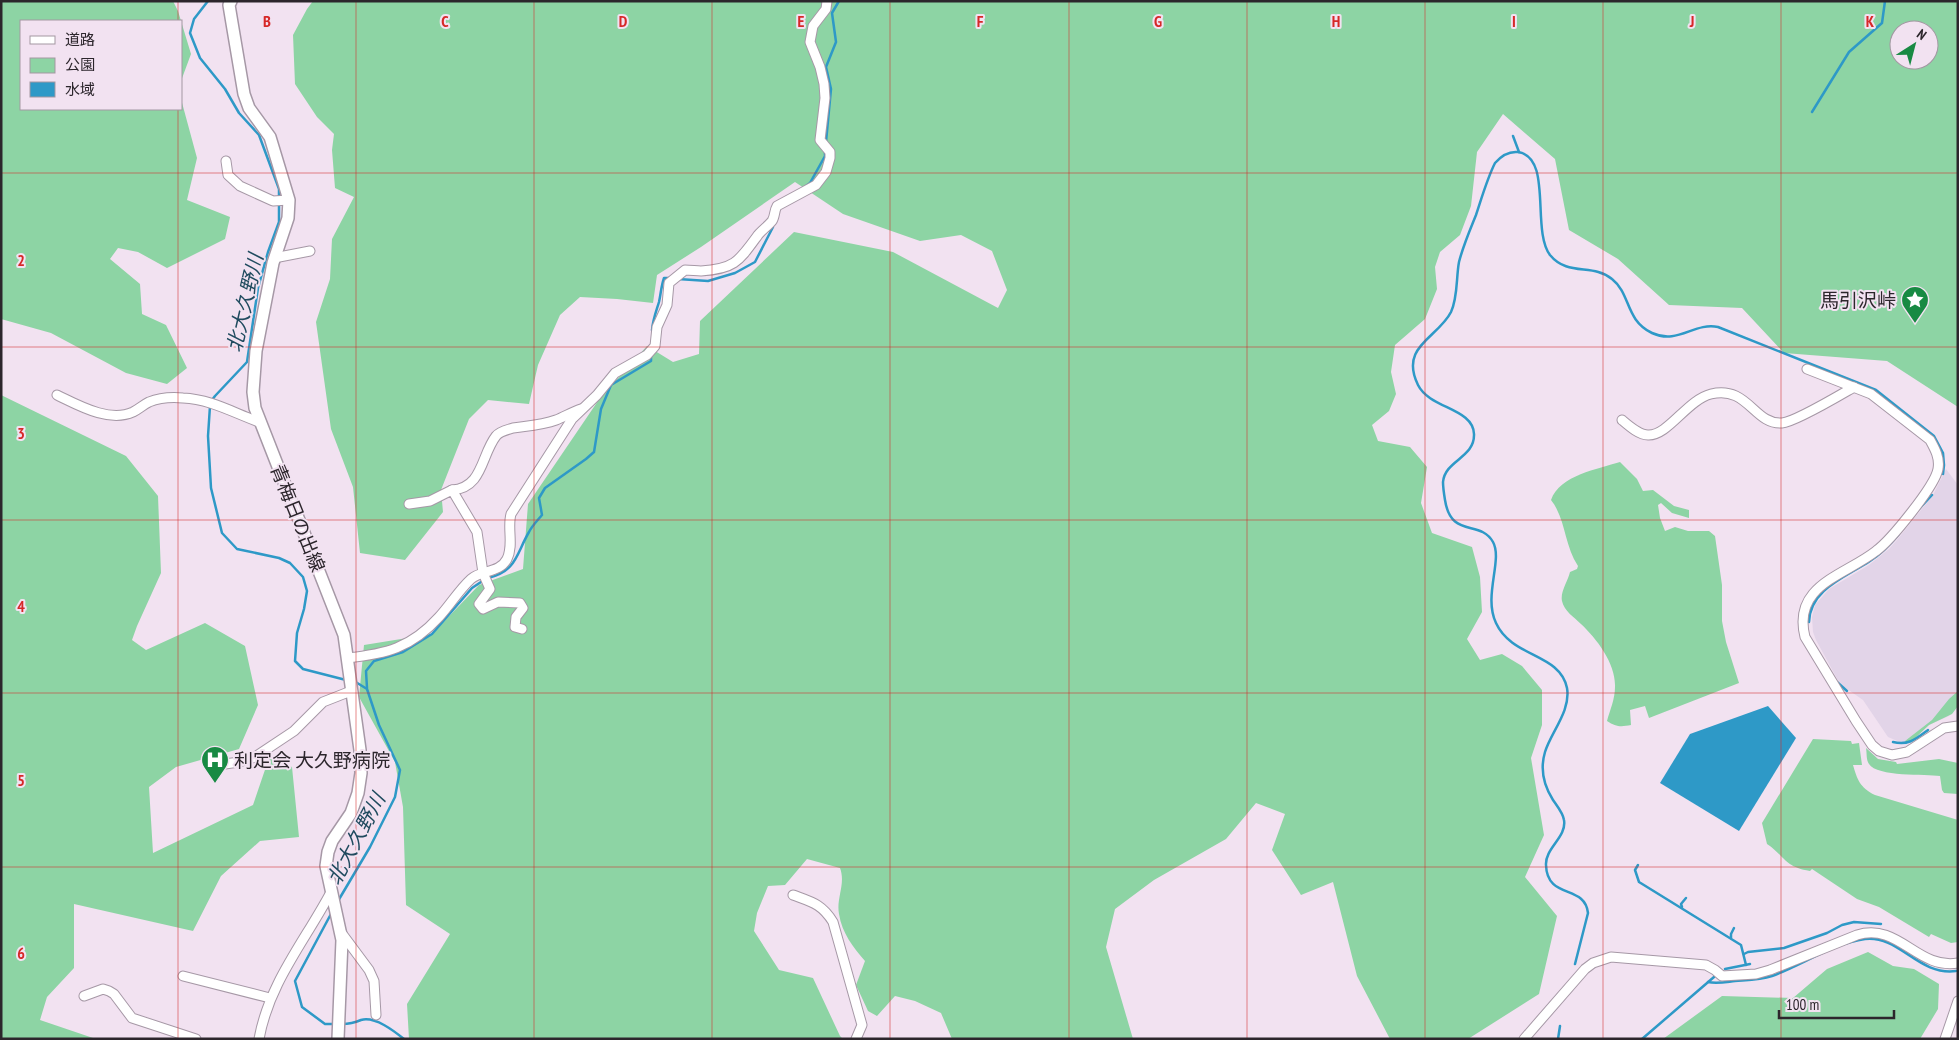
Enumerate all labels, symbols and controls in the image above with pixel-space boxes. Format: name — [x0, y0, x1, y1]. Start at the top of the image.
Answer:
text: B — [263, 11, 271, 31]
text: C — [441, 11, 449, 31]
text: D — [619, 11, 628, 31]
text: E — [798, 11, 805, 31]
text: F — [977, 11, 984, 31]
text: G — [1154, 11, 1162, 31]
text: H — [1332, 11, 1340, 31]
text: I — [1512, 11, 1516, 31]
text: J — [1689, 11, 1694, 31]
text: K — [1866, 11, 1875, 31]
legend — [20, 20, 182, 110]
north arrow — [1889, 20, 1939, 70]
text: N — [1913, 25, 1930, 44]
text: 道路 — [65, 30, 95, 49]
text: 公園 — [65, 55, 95, 74]
text: 水域 — [65, 80, 95, 99]
water label: 北大久野川 — [221, 249, 269, 355]
text: 2 — [17, 250, 25, 270]
place icon: 馬引沢峠 — [1900, 285, 1930, 324]
place label: 馬引沢峠 — [1820, 288, 1896, 312]
text: 3 — [17, 423, 25, 443]
street label: 青梅日の出線 — [266, 461, 330, 575]
text: 4 — [17, 596, 25, 616]
hospital icon: 利定会 大久野病院 — [200, 745, 230, 784]
place label: 利定会 大久野病院 — [234, 748, 390, 772]
text: 5 — [17, 770, 25, 790]
water label: 北大久野川 — [321, 787, 392, 889]
text: 6 — [17, 943, 25, 963]
scale bar — [1779, 988, 1894, 1020]
text: 100 m — [1786, 995, 1819, 1014]

